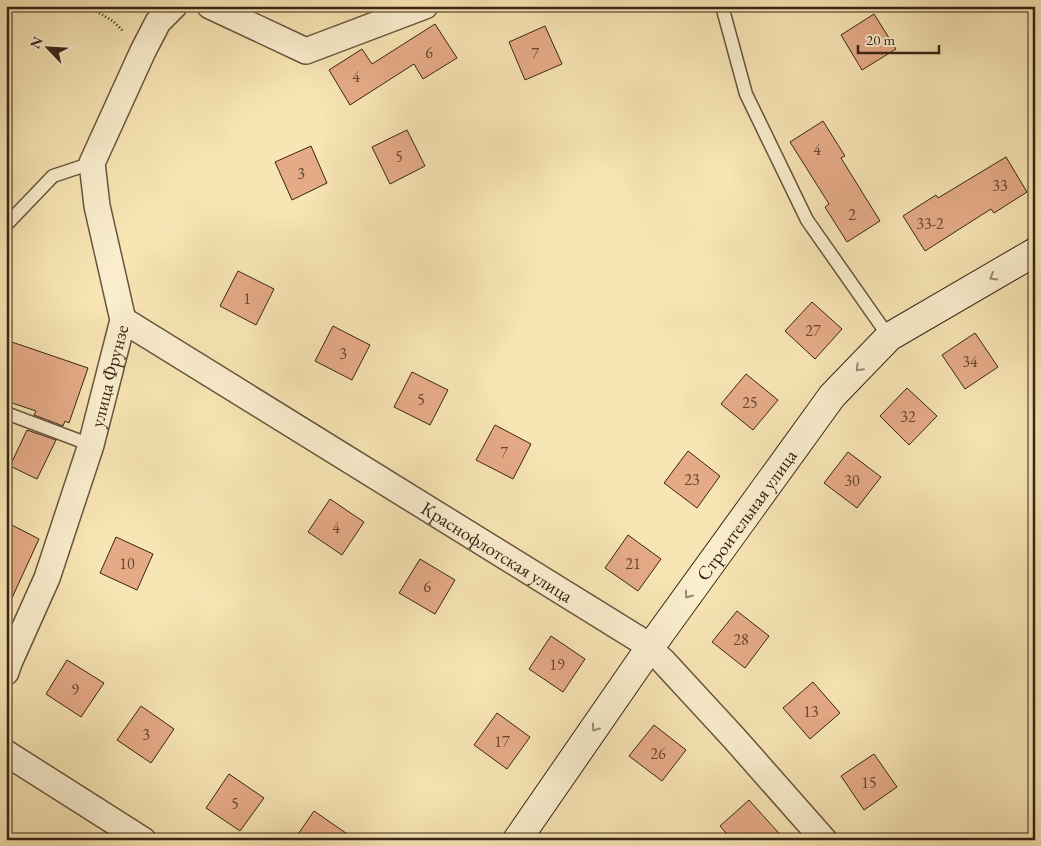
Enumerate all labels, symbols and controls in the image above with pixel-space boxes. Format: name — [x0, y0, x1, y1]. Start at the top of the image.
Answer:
north arrow — [22, 22, 72, 72]
scale bar — [858, 22, 940, 54]
text: 20 m — [866, 30, 895, 49]
text: N — [26, 33, 47, 51]
house number: 6 — [425, 42, 433, 63]
house number: 7 — [531, 43, 539, 64]
house number: 4 — [352, 66, 360, 87]
house number: 4 — [813, 139, 821, 160]
house number: 5 — [395, 146, 403, 167]
house number: 3 — [297, 163, 305, 184]
house number: 33 — [992, 175, 1008, 196]
house number: 2 — [848, 204, 856, 225]
house number: 33-2 — [916, 213, 944, 234]
one-way arrow — [989, 270, 998, 280]
house number: 1 — [243, 288, 251, 309]
house number: 27 — [805, 320, 821, 341]
street label: улица Фрунзе — [84, 322, 134, 430]
house number: 3 — [339, 343, 347, 364]
house number: 34 — [962, 351, 978, 372]
one-way arrow — [856, 362, 865, 371]
house number: 5 — [417, 389, 425, 410]
house number: 25 — [742, 392, 758, 413]
house number: 32 — [900, 406, 916, 427]
house number: 7 — [500, 442, 508, 463]
street label: Строительная улица — [691, 444, 803, 586]
house number: 23 — [684, 469, 700, 490]
house number: 30 — [844, 470, 860, 491]
street label: Краснофлотская улица — [416, 496, 578, 609]
house number: 4 — [332, 517, 340, 538]
house number: 10 — [119, 553, 135, 574]
house number: 21 — [625, 553, 641, 574]
house number: 6 — [423, 576, 431, 597]
one-way arrow — [685, 589, 694, 599]
house number: 28 — [733, 629, 749, 650]
house number: 19 — [549, 654, 565, 675]
house number: 9 — [71, 679, 79, 700]
house number: 13 — [803, 701, 819, 722]
one-way arrow — [592, 722, 601, 732]
house number: 3 — [142, 724, 150, 745]
house number: 17 — [494, 731, 510, 752]
house number: 26 — [650, 743, 666, 764]
house number: 15 — [861, 772, 877, 793]
house number: 5 — [231, 793, 239, 814]

